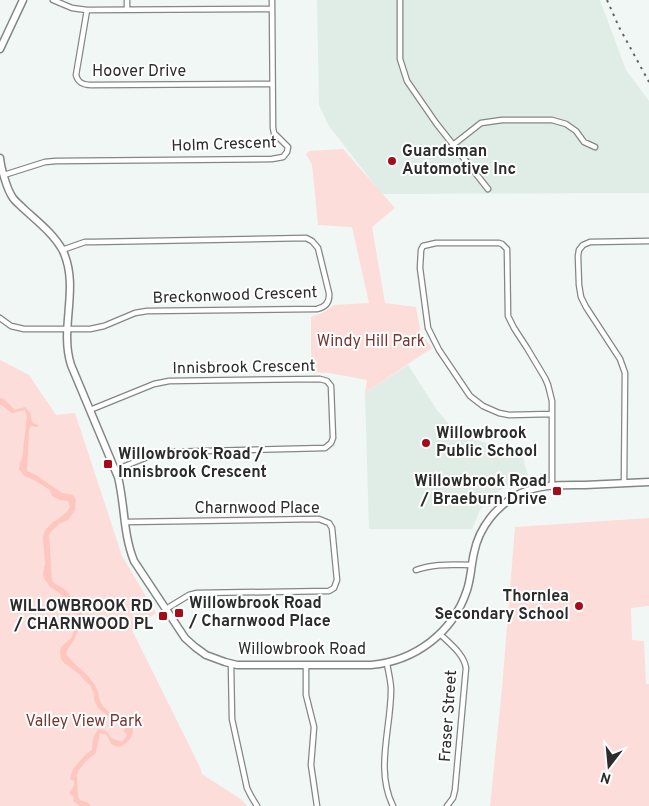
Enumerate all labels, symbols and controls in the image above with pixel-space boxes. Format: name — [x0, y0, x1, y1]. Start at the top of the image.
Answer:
street label: Hoover Drive — [92, 62, 186, 82]
street label: Holm Crescent — [171, 133, 277, 157]
place label: Guardsman Automotive Inc — [402, 142, 516, 180]
marker: Guardsman Automotive Inc — [386, 155, 398, 167]
street label: Breckonwood Crescent — [152, 283, 318, 309]
park label: Windy Hill Park — [317, 332, 425, 352]
street label: Innisbrook Crescent — [172, 357, 316, 379]
place label: Willowbrook Public School — [436, 424, 537, 462]
marker: Willowbrook Public School — [420, 437, 432, 449]
place label: Willowbrook Road / Innisbrook Crescent — [118, 445, 267, 483]
marker: Willowbrook Road / Innisbrook Crescent — [102, 458, 114, 470]
place label: Willowbrook Road / Braeburn Drive — [414, 472, 547, 510]
marker: Willowbrook Road / Braeburn Drive — [551, 485, 563, 497]
street label: Charnwood Place — [194, 499, 320, 519]
place label: Thornlea Secondary School — [434, 587, 569, 625]
place label: Willowbrook Road / Charnwood Place — [188, 594, 331, 632]
place label: WILLOWBROOK RD / CHARNWOOD PL — [10, 597, 153, 635]
marker: Thornlea Secondary School — [573, 600, 585, 612]
marker: Willowbrook Road / Charnwood Place — [173, 607, 185, 619]
marker: WILLOWBROOK RD / CHARNWOOD PL — [157, 610, 169, 622]
street label: Willowbrook Road — [238, 640, 366, 660]
street label: Fraser Street — [436, 669, 462, 763]
park label: Valley View Park — [25, 712, 143, 732]
north arrow — [584, 741, 634, 791]
text: N — [599, 767, 613, 787]

